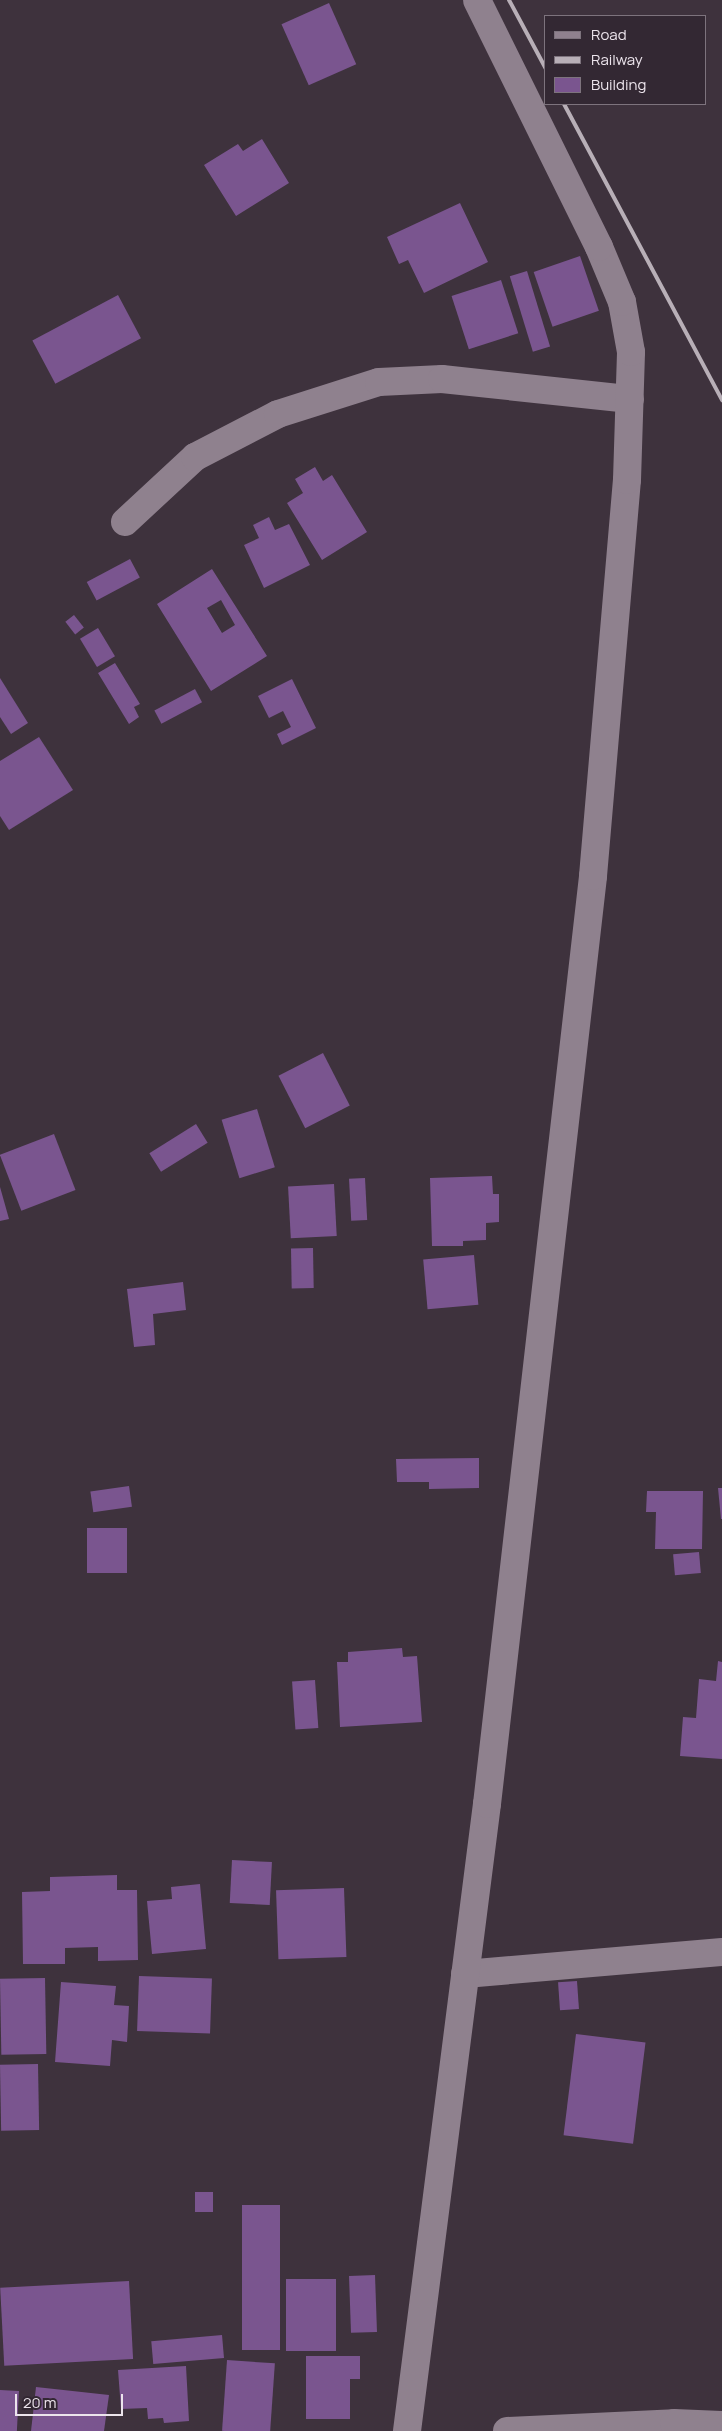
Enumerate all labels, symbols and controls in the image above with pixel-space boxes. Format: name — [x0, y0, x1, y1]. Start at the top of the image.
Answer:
legend — [544, 15, 707, 105]
text: Road — [591, 24, 627, 45]
text: Railway — [591, 49, 643, 70]
text: Building — [591, 74, 646, 95]
scale bar — [18, 2384, 125, 2416]
text: 20 m — [23, 2392, 56, 2413]

